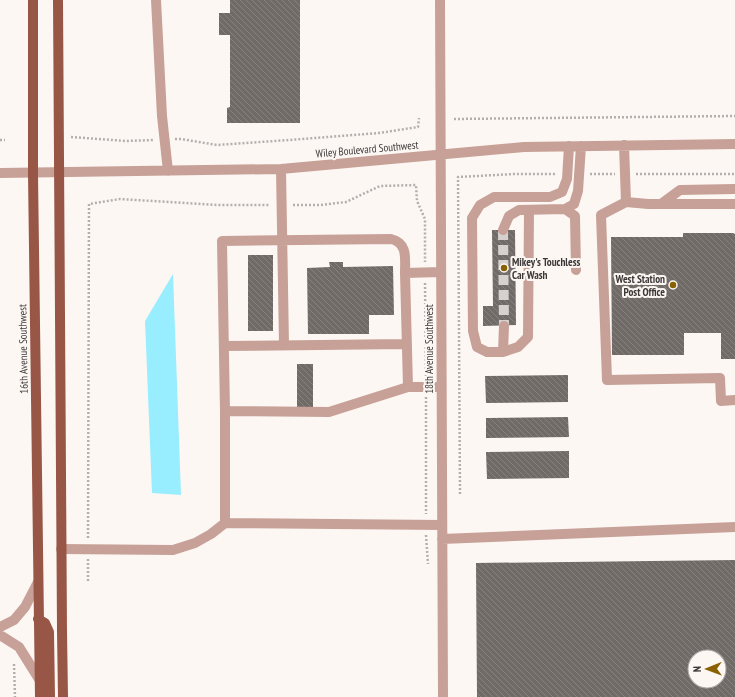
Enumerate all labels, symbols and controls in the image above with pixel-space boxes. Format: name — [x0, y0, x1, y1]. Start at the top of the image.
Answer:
street label: Wiley Boulevard Southwest — [315, 138, 419, 160]
place label: Mikey's Touchless Car Wash — [512, 255, 581, 282]
marker: Mikey's Touchless Car Wash — [499, 263, 509, 273]
place label: West Station Post Office — [615, 272, 665, 299]
marker: West Station Post Office — [668, 280, 678, 290]
street label: 16th Avenue Southwest — [15, 304, 31, 394]
street label: 18th Avenue Southwest — [422, 304, 436, 394]
north arrow — [687, 649, 727, 689]
text: N — [690, 666, 704, 672]

